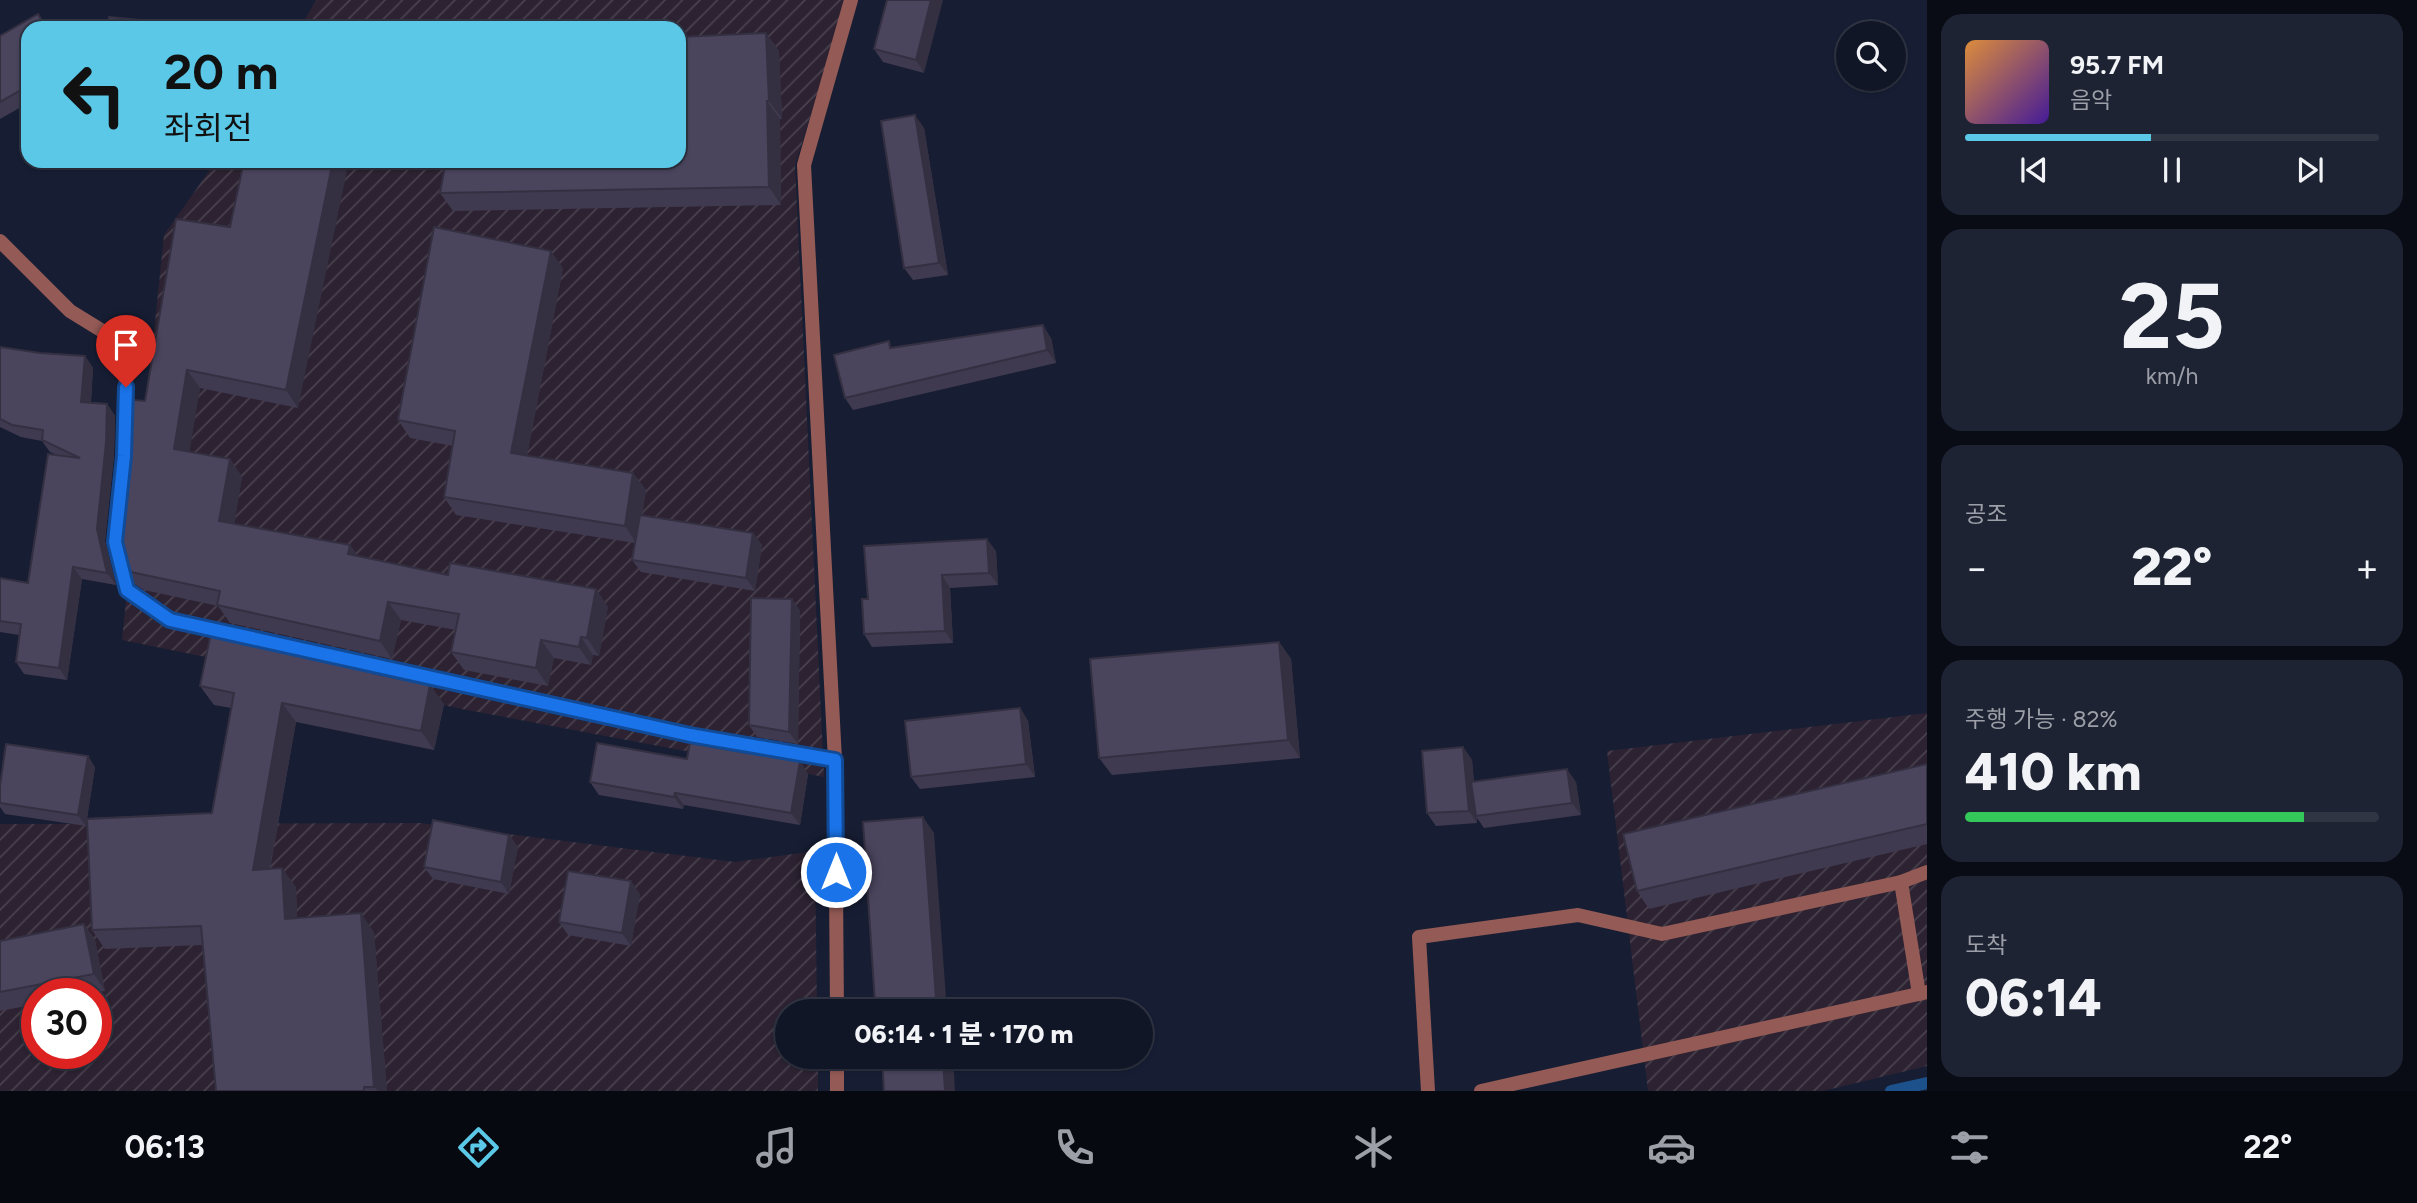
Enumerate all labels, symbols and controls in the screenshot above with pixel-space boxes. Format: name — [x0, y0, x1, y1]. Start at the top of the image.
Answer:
map controls — [1836, 21, 1906, 91]
button: search — [1836, 21, 1906, 91]
text: 20 m — [164, 42, 279, 101]
icon: left — [49, 49, 140, 140]
text: 95.7 FM — [2070, 49, 2164, 81]
text: 음악 — [2070, 86, 2112, 114]
text: 좌회전 — [164, 109, 252, 147]
icon: previous — [2015, 151, 2053, 189]
icon: pause — [2153, 151, 2191, 189]
icon: next — [2291, 151, 2329, 189]
text: 25 — [2119, 262, 2225, 371]
pin — [96, 315, 156, 387]
icon: arrive — [107, 326, 145, 364]
text: km/h — [2146, 362, 2198, 390]
text: 공조 — [1965, 500, 2007, 528]
text: 22° — [2131, 536, 2213, 598]
text: − — [1965, 545, 1989, 591]
text: + — [2355, 545, 2379, 591]
text: 주행 가능 · 82% — [1965, 705, 2118, 733]
text: 410 km — [1965, 741, 2142, 803]
position arrow — [799, 835, 873, 909]
text: 도착 — [1965, 931, 2007, 959]
text: 06:14 — [1965, 967, 2102, 1029]
speed limit sign: 30 — [21, 978, 112, 1069]
text: 06:14 · 1 분 · 170 m — [854, 1018, 1074, 1050]
icon: directions — [454, 1123, 503, 1172]
icon: music — [752, 1123, 801, 1172]
icon: phone — [1050, 1123, 1099, 1172]
icon: climate — [1349, 1123, 1398, 1172]
icon: car — [1647, 1123, 1696, 1172]
icon: filters — [1945, 1123, 1994, 1172]
text: 06:13 — [125, 1128, 205, 1166]
text: 22° — [2243, 1128, 2292, 1166]

